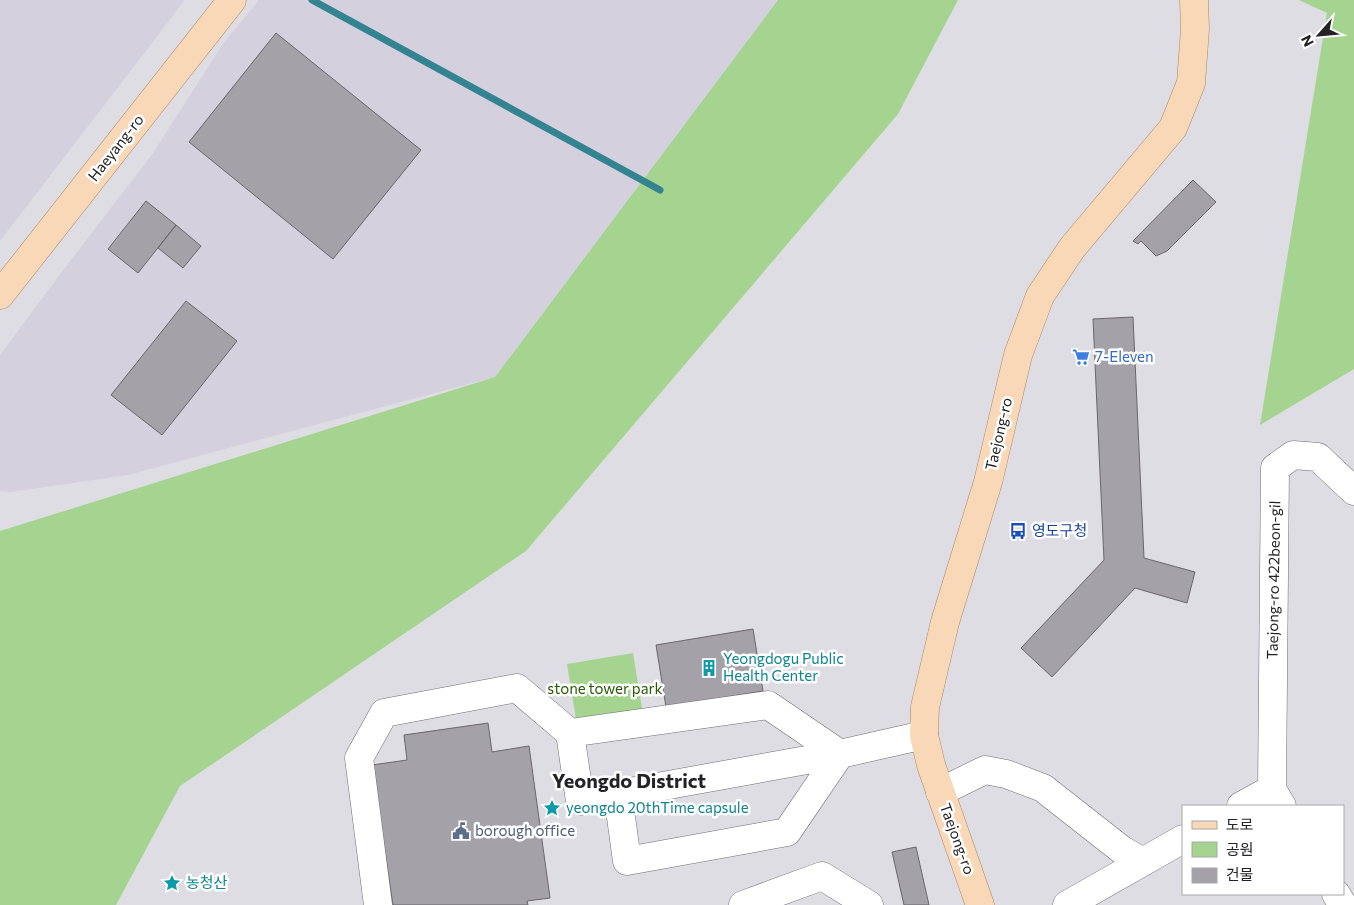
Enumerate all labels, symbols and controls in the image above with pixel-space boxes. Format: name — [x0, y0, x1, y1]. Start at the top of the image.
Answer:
north arrow — [1294, 10, 1344, 60]
text: N — [1297, 33, 1317, 50]
street label: Haeyang-ro — [84, 110, 147, 184]
supermarket icon: 7-Eleven — [1071, 347, 1091, 367]
place label: 7-Eleven — [1095, 347, 1154, 365]
street label: Taejong-ro — [981, 396, 1015, 472]
street label: Taejong-ro 422beon-gil — [1263, 500, 1283, 660]
bus stop icon: 영도구청 — [1008, 521, 1028, 541]
place label: 영도구청 — [1032, 521, 1087, 539]
place label: Yeongdogu Public Health Center — [723, 649, 844, 684]
building icon: Yeongdogu Public Health Center — [699, 658, 719, 678]
park label: stone tower park — [547, 679, 663, 697]
district label: Yeongdo District — [552, 768, 706, 792]
place icon: yeongdo 20thTime capsule — [542, 798, 562, 818]
place label: yeongdo 20thTime capsule — [566, 798, 749, 816]
street label: Taejong-ro — [937, 801, 979, 877]
legend — [1182, 805, 1344, 895]
text: 도로 — [1226, 815, 1254, 833]
public building icon: borough office — [451, 821, 471, 841]
place label: borough office — [475, 821, 575, 839]
text: 공원 — [1226, 840, 1254, 858]
text: 건물 — [1226, 865, 1254, 883]
place icon: 농청산 — [162, 873, 182, 893]
place label: 농청산 — [186, 873, 228, 891]

